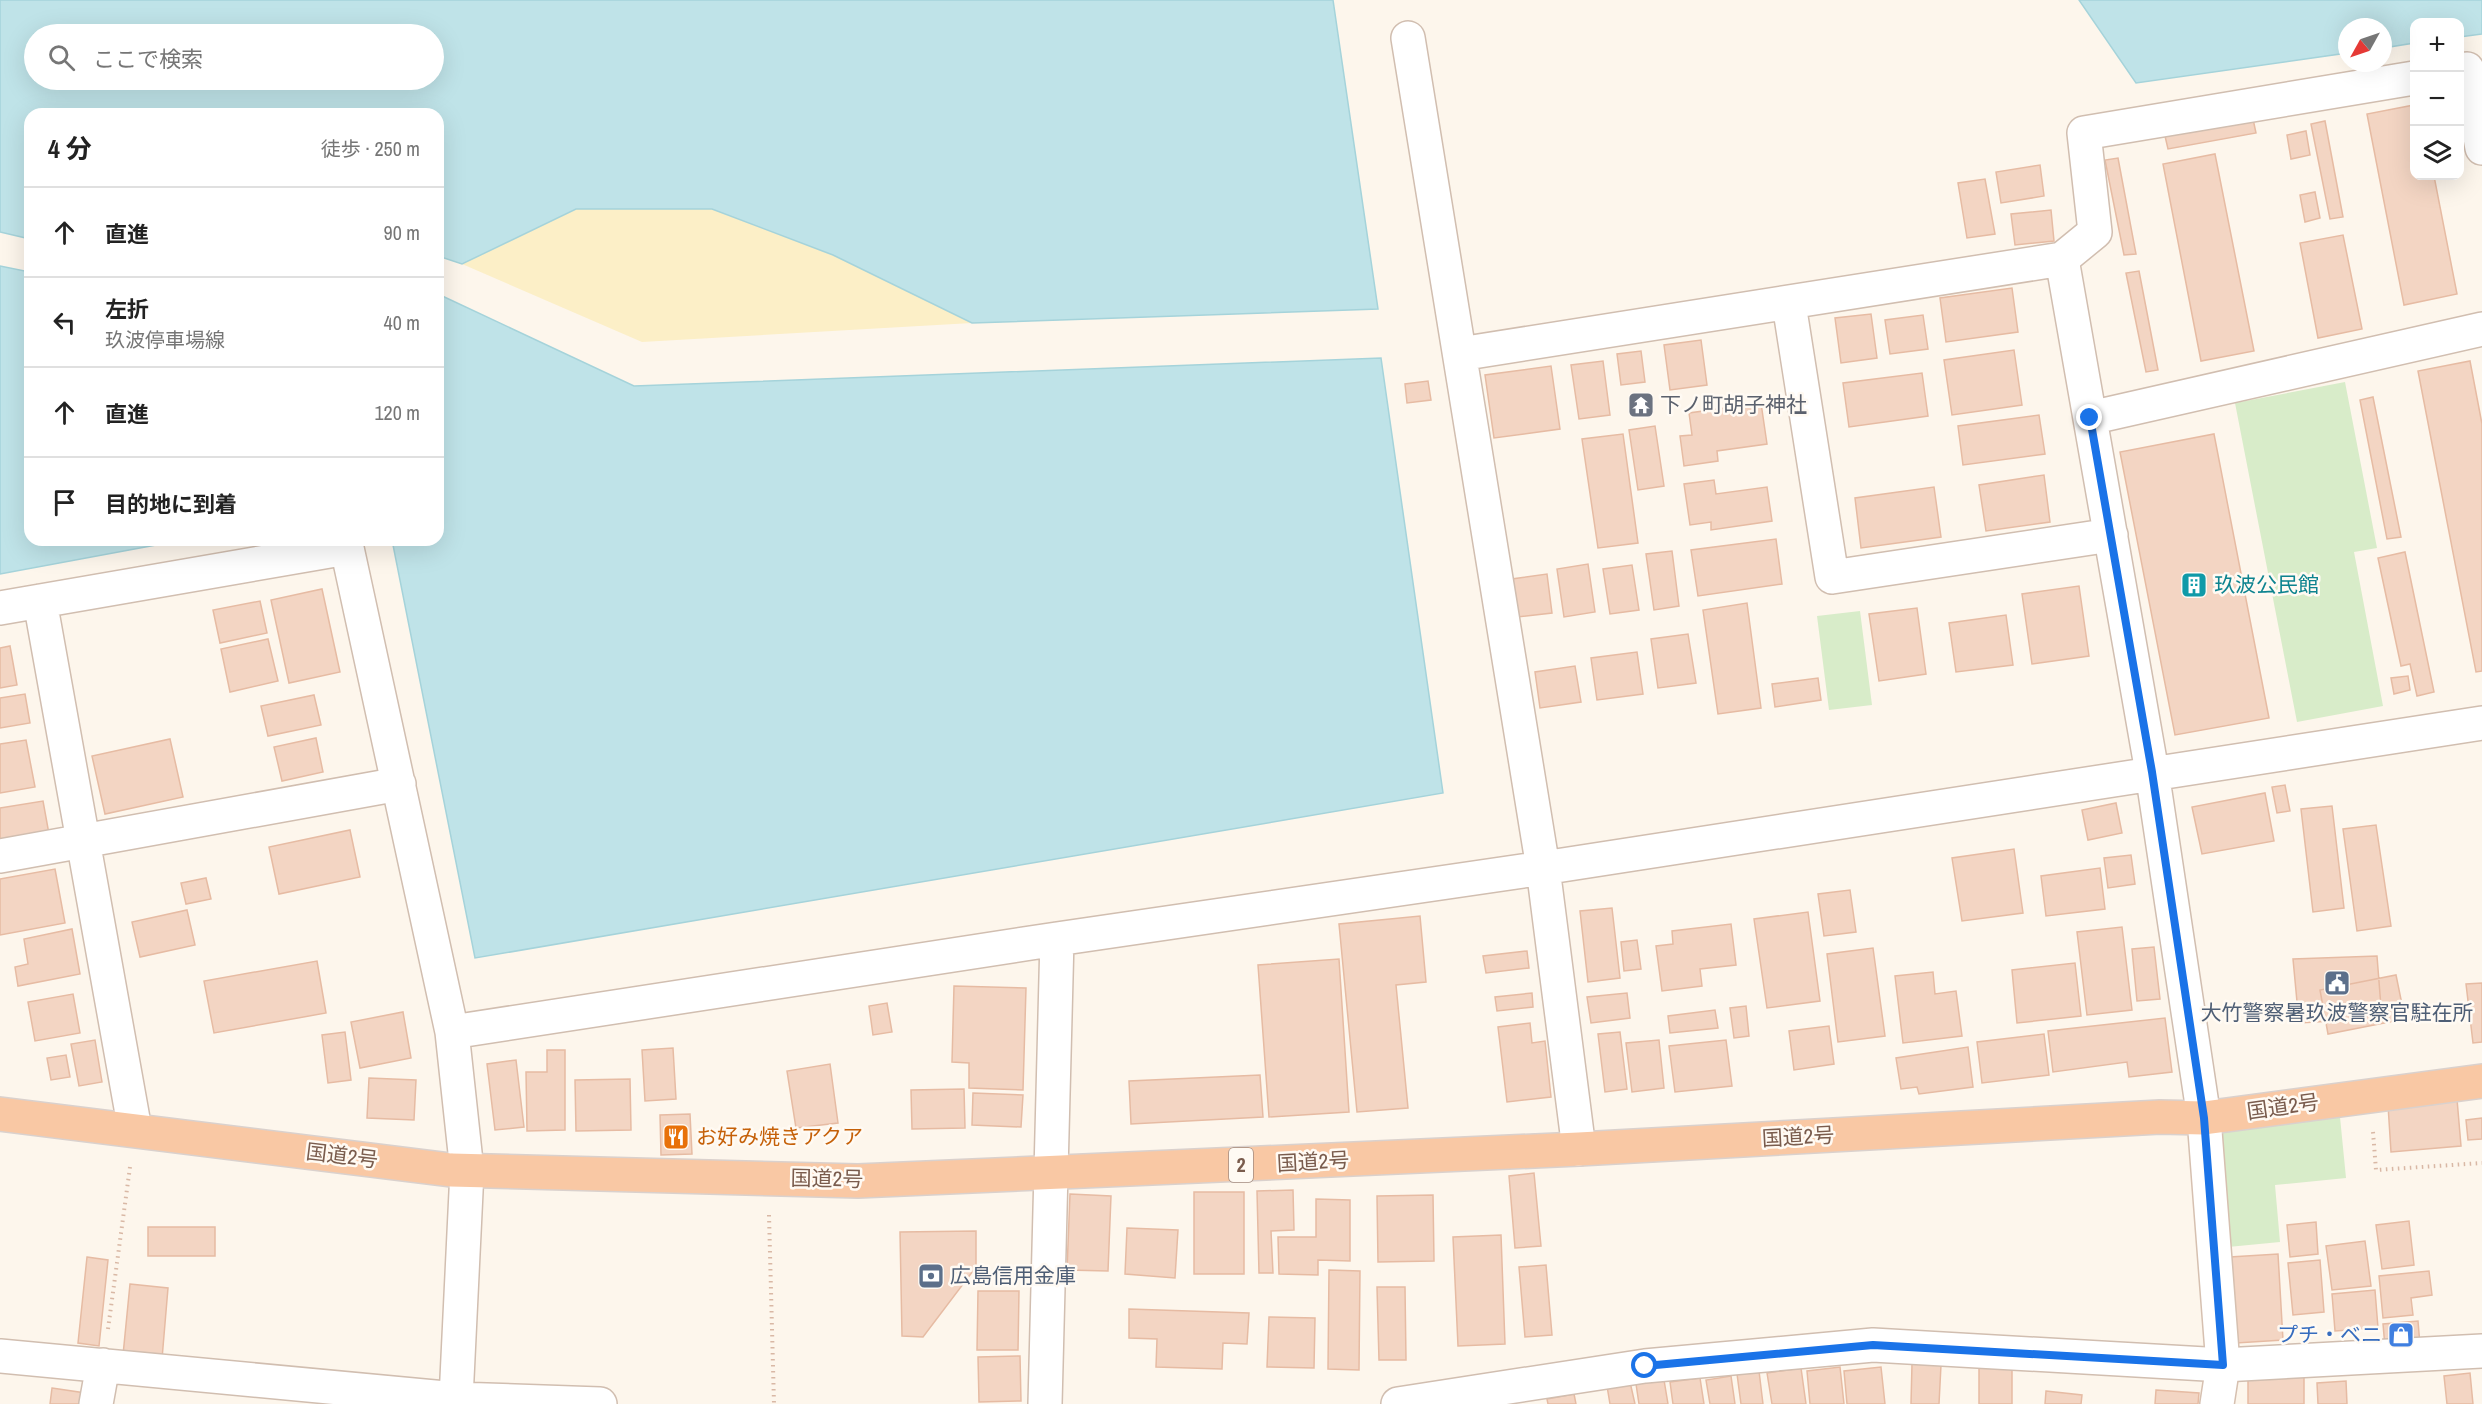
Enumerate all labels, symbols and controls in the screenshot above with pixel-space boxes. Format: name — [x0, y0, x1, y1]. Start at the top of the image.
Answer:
north arrow — [2338, 18, 2392, 72]
map controls — [2410, 18, 2464, 180]
button: + — [2410, 18, 2464, 72]
search box — [24, 24, 444, 90]
icon: search — [45, 41, 78, 74]
text: ここで検索 — [93, 44, 203, 74]
button: − — [2410, 72, 2464, 126]
button: layers — [2410, 126, 2464, 180]
text: 4 分 — [48, 131, 92, 166]
text: 徒歩 · 250 m — [321, 135, 420, 162]
icon: ahead — [48, 216, 81, 249]
text: 直進 — [105, 219, 149, 249]
text: 90 m — [384, 219, 420, 246]
text: 左折 — [105, 294, 149, 324]
icon: left — [48, 306, 81, 339]
text: 40 m — [384, 309, 420, 336]
text: 玖波停車場線 — [105, 326, 225, 353]
temple icon: 下ノ町胡子神社 — [1626, 390, 1656, 420]
place label: 下ノ町胡子神社 — [1660, 390, 1807, 419]
icon: ahead — [48, 396, 81, 429]
text: 直進 — [105, 399, 149, 429]
text: 120 m — [374, 399, 420, 426]
route end — [2076, 404, 2102, 430]
icon: arrive — [48, 486, 81, 519]
text: 目的地に到着 — [105, 489, 237, 519]
building icon: 玖波公民館 — [2179, 570, 2209, 600]
place label: 玖波公民館 — [2214, 570, 2319, 599]
public building icon: 大竹警察暑玖波警察官駐在所 — [2322, 968, 2352, 998]
place label: 大竹警察暑玖波警察官駐在所 — [2201, 998, 2474, 1027]
street label: 国道2号 — [2245, 1087, 2321, 1126]
street label: 国道2号 — [1761, 1120, 1835, 1153]
restaurant icon: お好み焼きアクア — [661, 1122, 691, 1152]
place label: お好み焼きアクア — [696, 1122, 863, 1151]
street label: 国道2号 — [304, 1137, 380, 1174]
street label: 国道2号 — [1276, 1145, 1350, 1178]
road number: 2 — [1229, 1148, 1253, 1182]
street label: 国道2号 — [790, 1163, 864, 1194]
bank icon: 広島信用金庫 — [916, 1261, 946, 1291]
place label: 広島信用金庫 — [950, 1261, 1076, 1290]
place label: プチ・ベニ — [2277, 1320, 2382, 1349]
shop icon: プチ・ベニ — [2386, 1320, 2416, 1350]
route start — [1631, 1352, 1657, 1378]

